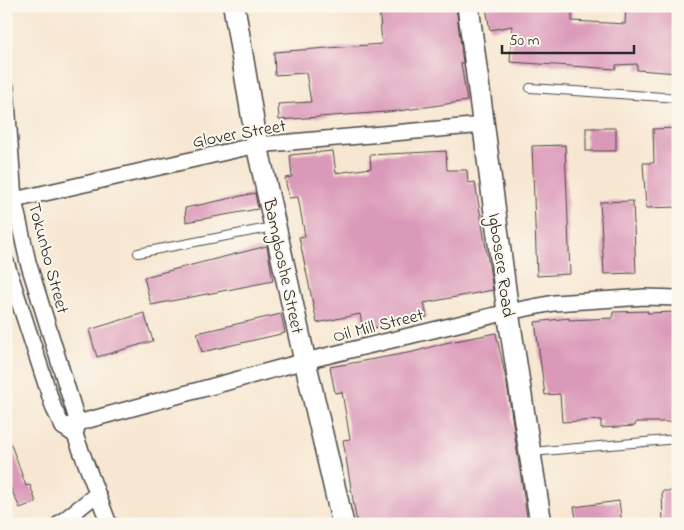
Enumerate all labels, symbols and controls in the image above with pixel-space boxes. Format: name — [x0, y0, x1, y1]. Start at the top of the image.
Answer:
scale bar — [502, 22, 634, 54]
text: 50 m — [509, 30, 540, 52]
street label: Glover Street — [190, 114, 288, 156]
street label: Bamgboshe Street — [254, 195, 309, 337]
street label: Tokunbo Street — [20, 200, 74, 317]
street label: Igbosere Road — [479, 211, 520, 319]
street label: Oil Mill Street — [330, 303, 427, 351]

